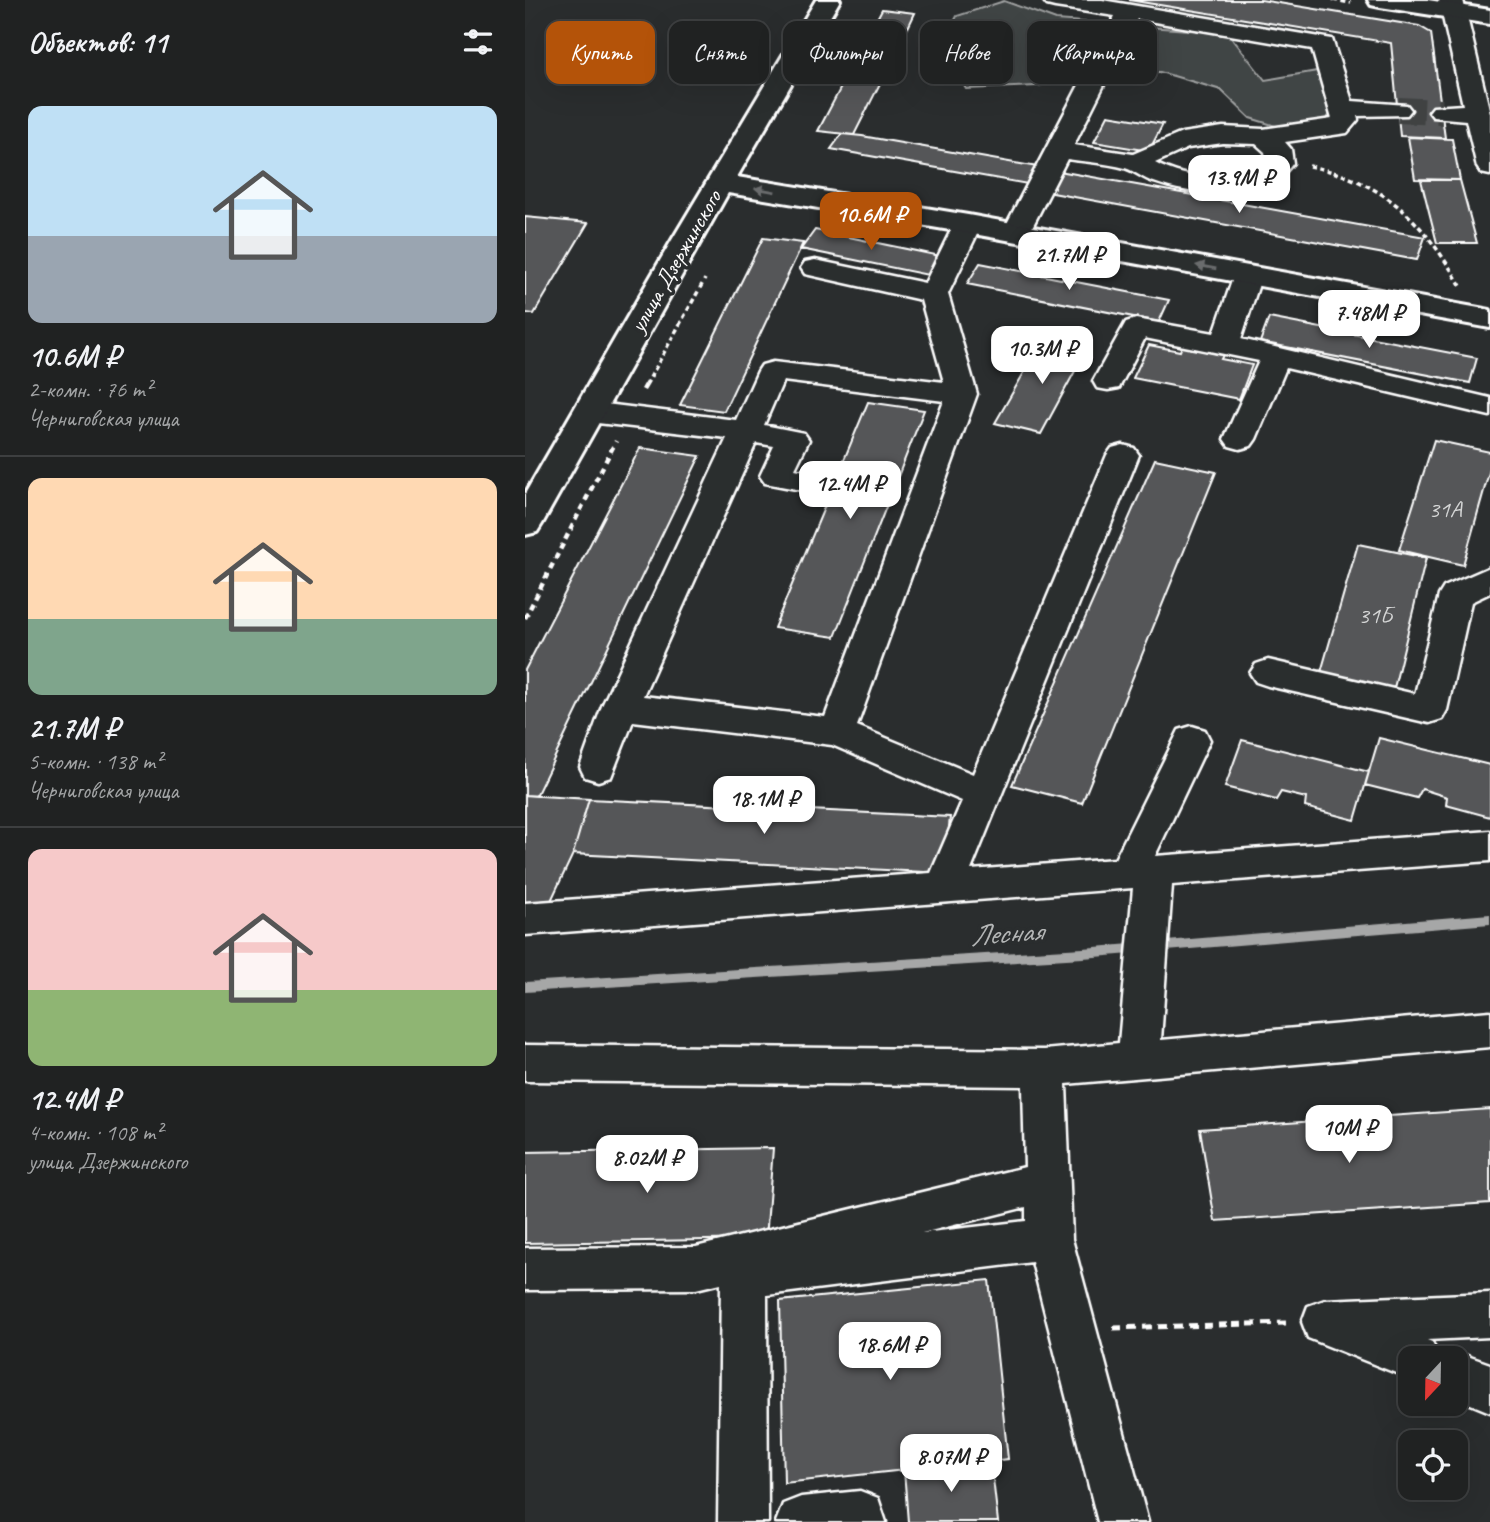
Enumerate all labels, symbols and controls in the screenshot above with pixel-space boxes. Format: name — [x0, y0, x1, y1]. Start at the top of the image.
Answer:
chip: Купить — [546, 21, 655, 84]
chip: Снять — [669, 21, 769, 84]
chip: Фильтры — [783, 21, 906, 84]
chip: Новое — [920, 21, 1013, 84]
chip: Квартира — [1027, 21, 1157, 84]
text: Объектов: 11 — [28, 23, 167, 61]
icon: filters — [459, 23, 497, 61]
icon: home — [200, 152, 326, 278]
pin: 13.9M ₽ — [1174, 156, 1304, 215]
text: 13.9M ₽ — [1204, 163, 1274, 192]
street label: улица Дзержинского — [622, 183, 729, 339]
one-way arrow — [754, 184, 776, 195]
pin: 10.6M ₽ — [806, 192, 936, 252]
text: 10.6M ₽ — [836, 200, 906, 229]
pin: 21.7M ₽ — [1004, 232, 1134, 292]
text: 21.7M ₽ — [1034, 240, 1104, 269]
one-way arrow — [1195, 262, 1217, 273]
pin: 7.48M ₽ — [1304, 290, 1434, 350]
text: 7.48M ₽ — [1334, 298, 1404, 327]
pin: 10.3M ₽ — [977, 326, 1107, 386]
text: 10.3M ₽ — [1007, 334, 1077, 363]
text: 10.6M ₽ — [28, 337, 120, 375]
text: 2-комн. · 76 m² — [28, 375, 152, 404]
text: Черниговская улица — [28, 404, 179, 433]
pin: 12.4M ₽ — [785, 462, 915, 521]
text: 12.4M ₽ — [815, 469, 885, 498]
house number: 31А — [1428, 494, 1463, 524]
icon: home — [200, 524, 326, 650]
house number: 31Б — [1358, 600, 1396, 630]
text: 21.7M ₽ — [28, 709, 119, 747]
text: 5-комн. · 138 m² — [28, 747, 162, 776]
text: Черниговская улица — [28, 776, 179, 805]
pin: 18.1M ₽ — [699, 776, 829, 836]
text: 18.1M ₽ — [729, 784, 799, 813]
icon: home — [200, 895, 326, 1021]
water label: Лесная — [969, 911, 1048, 954]
text: 12.4M ₽ — [28, 1080, 119, 1118]
pin: 10M ₽ — [1300, 1106, 1398, 1165]
text: 10M ₽ — [1322, 1113, 1376, 1142]
text: 4-комн. · 108 m² — [28, 1118, 162, 1147]
pin: 8.02M ₽ — [582, 1136, 712, 1195]
text: 8.02M ₽ — [612, 1143, 682, 1172]
text: улица Дзержинского — [28, 1147, 187, 1176]
pin: 18.6M ₽ — [825, 1322, 955, 1382]
text: 18.6M ₽ — [855, 1330, 925, 1359]
north arrow — [1398, 1346, 1468, 1416]
map controls — [1398, 1346, 1468, 1500]
button: locate — [1398, 1430, 1468, 1500]
pin: 8.07M ₽ — [886, 1434, 1016, 1494]
text: 8.07M ₽ — [916, 1442, 986, 1471]

